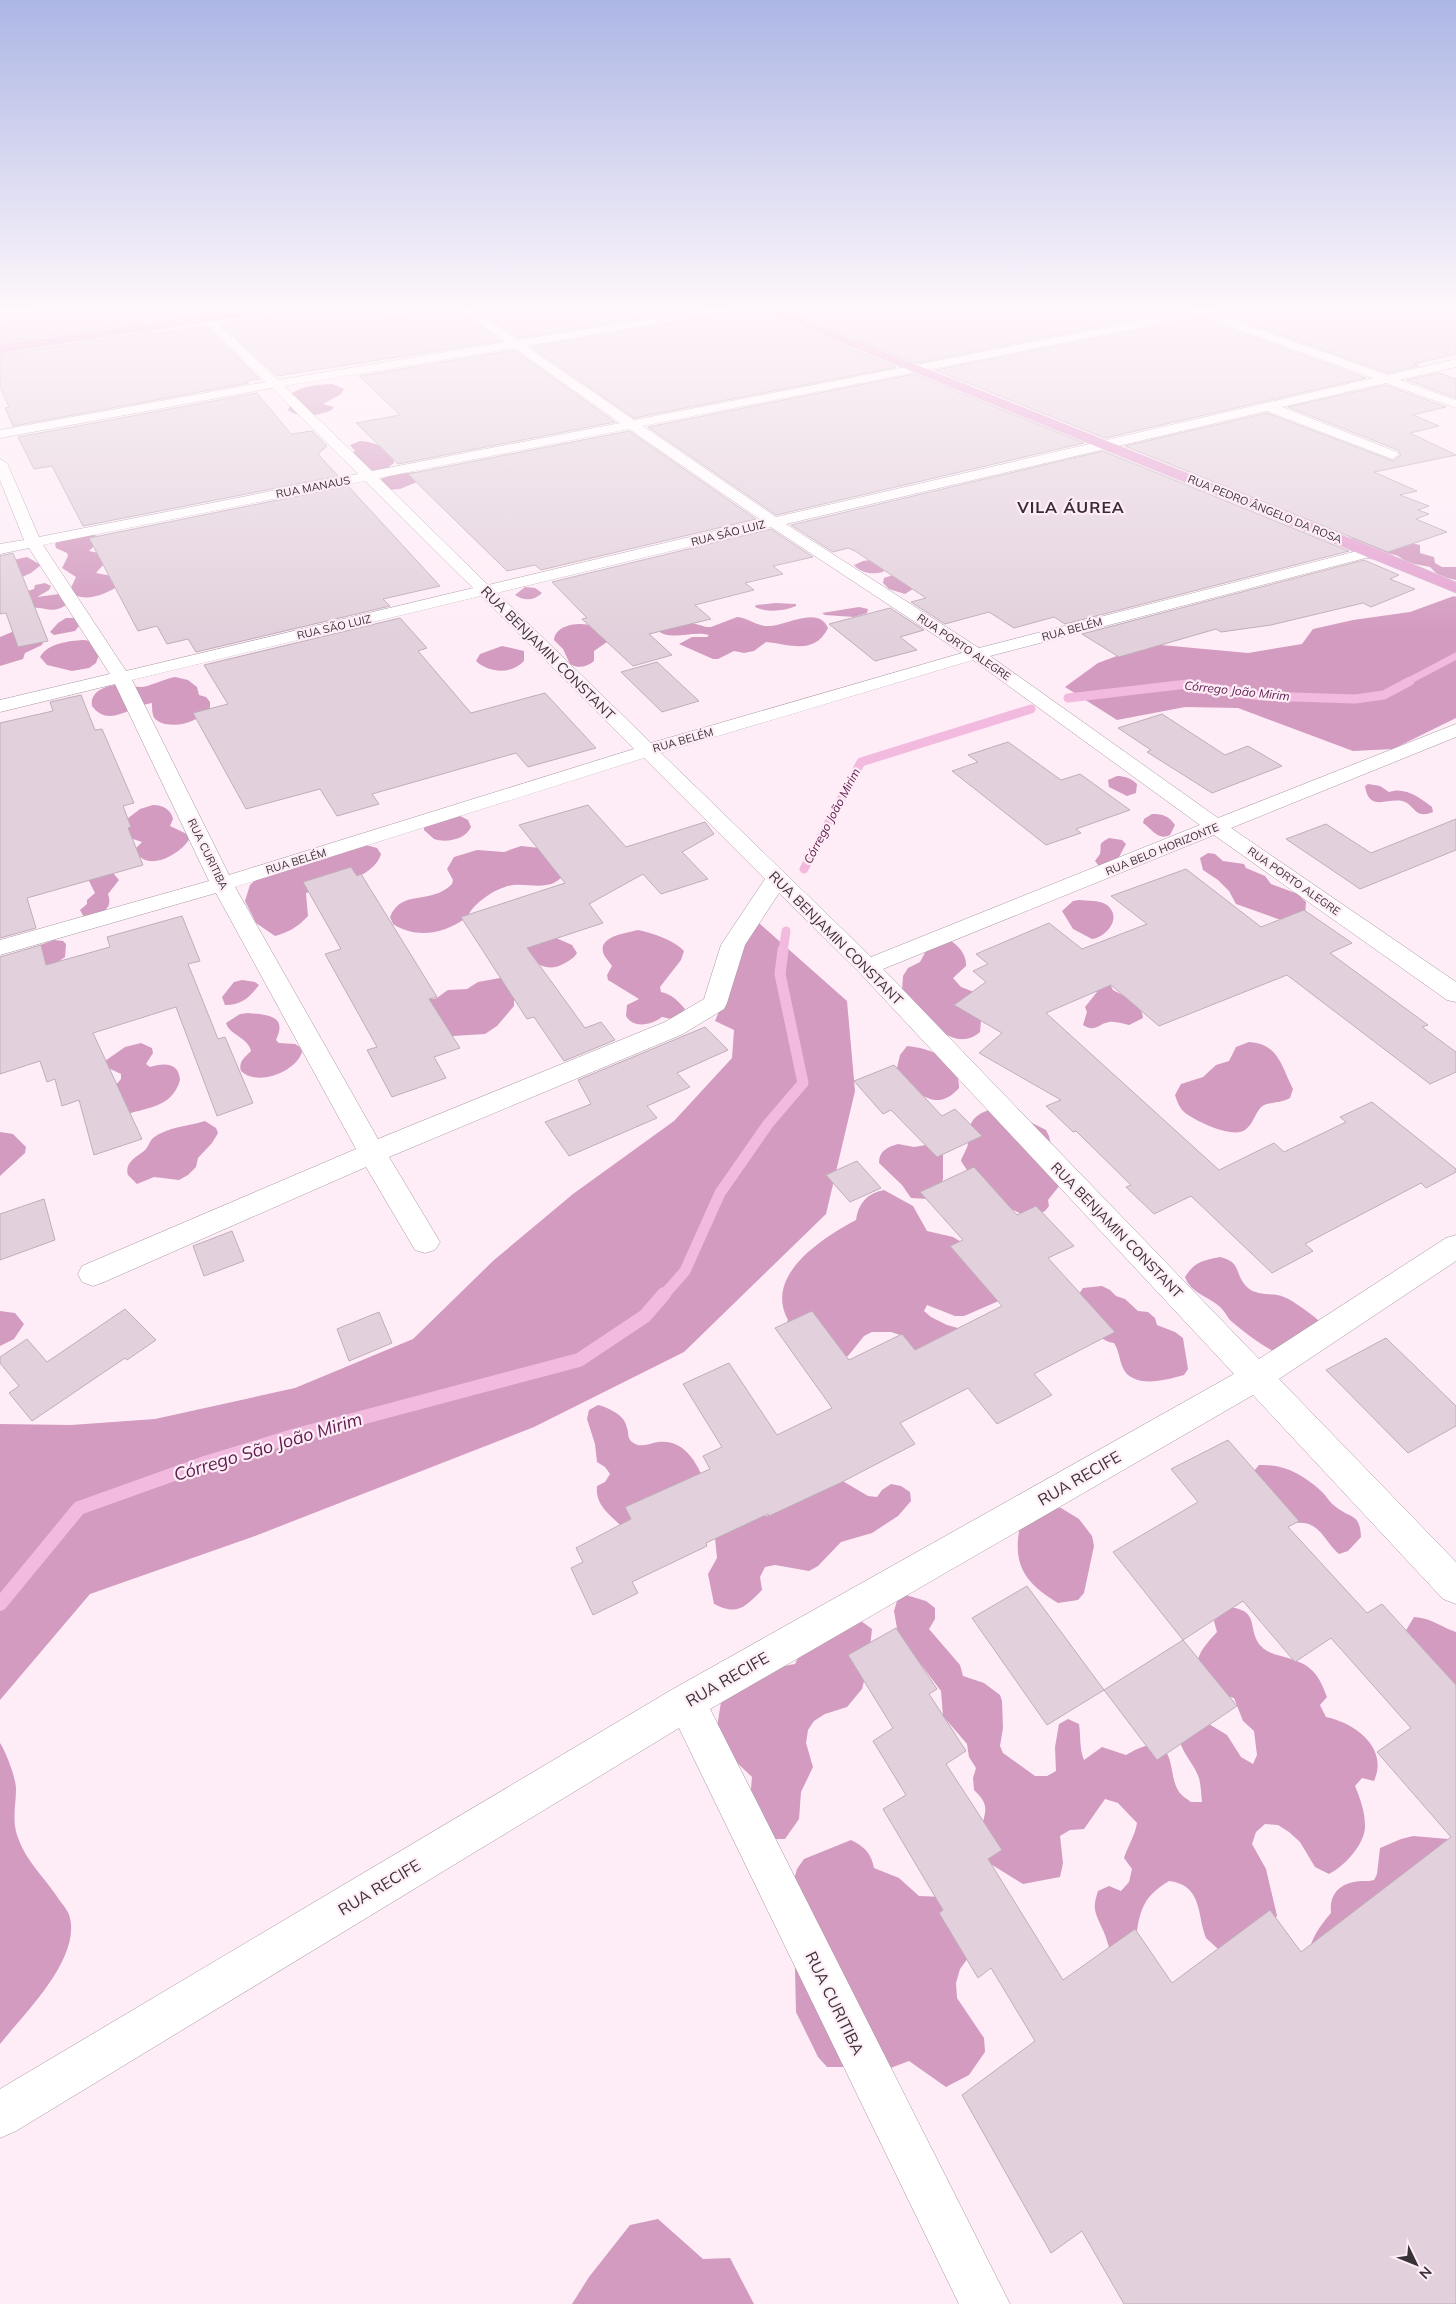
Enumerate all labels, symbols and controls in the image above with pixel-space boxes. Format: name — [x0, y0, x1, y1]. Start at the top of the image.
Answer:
street label: RUA PEDRO ÂNGELO DA ROSA — [1186, 472, 1344, 546]
street label: RUA MANAUS — [275, 473, 351, 501]
district label: VILA ÁUREA — [1016, 497, 1125, 517]
street label: RUA SÃO LUIZ — [690, 517, 767, 549]
street label: RUA BENJAMIN CONSTANT — [477, 582, 619, 724]
street label: RUA PORTO ALEGRE — [915, 611, 1013, 683]
street label: RUA SÃO LUIZ — [295, 612, 373, 642]
street label: RUA BELÉM — [1040, 614, 1104, 644]
water label: Córrego João Mirim — [1184, 678, 1291, 703]
street label: RUA BELÉM — [651, 725, 715, 755]
water label: Córrego João Mirim — [800, 765, 863, 866]
street label: RUA CURITIBA — [185, 816, 231, 892]
street label: RUA BELO HORIZONTE — [1103, 820, 1221, 878]
street label: RUA PORTO ALEGRE — [1245, 844, 1343, 918]
street label: RUA BELÉM — [264, 845, 328, 877]
street label: RUA BENJAMIN CONSTANT — [765, 867, 907, 1009]
street label: RUA BENJAMIN CONSTANT — [1047, 1158, 1187, 1302]
water label: Córrego São João Mirim — [171, 1407, 365, 1486]
street label: RUA RECIFE — [1034, 1446, 1124, 1510]
street label: RUA RECIFE — [682, 1647, 772, 1711]
street label: RUA RECIFE — [334, 1855, 424, 1919]
street label: RUA CURITIBA — [801, 1948, 869, 2058]
north arrow — [1391, 2239, 1441, 2289]
text: N — [1415, 2263, 1436, 2283]

